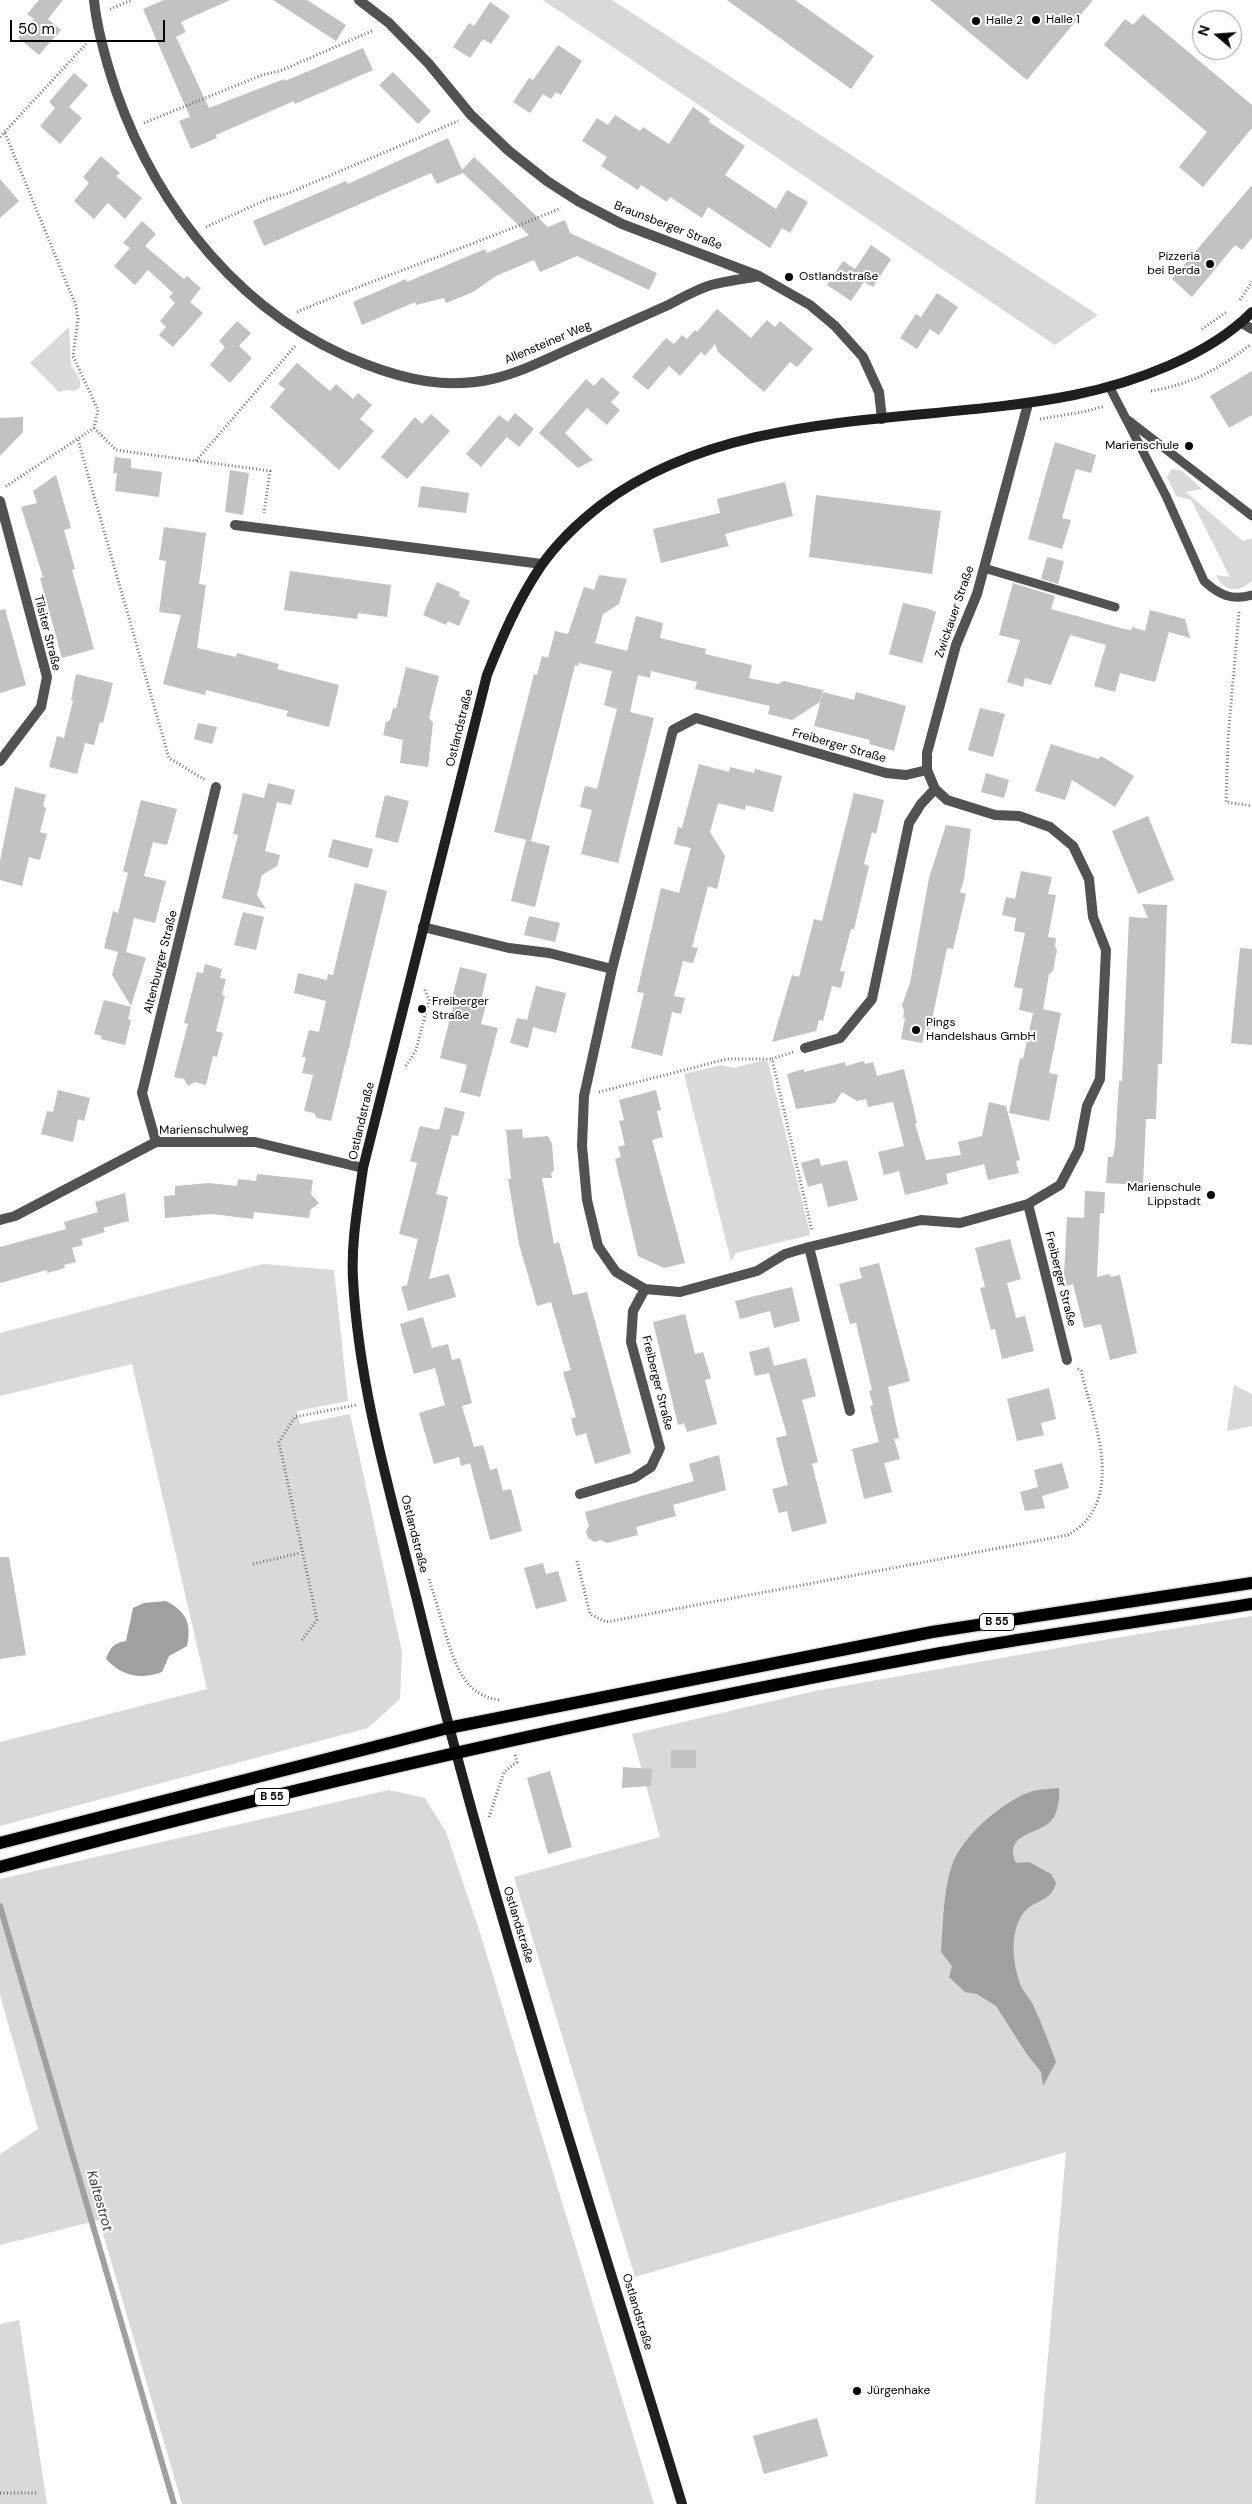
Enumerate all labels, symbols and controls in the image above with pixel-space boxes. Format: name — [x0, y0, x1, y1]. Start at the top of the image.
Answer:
scale bar — [12, 10, 168, 42]
north arrow — [1192, 10, 1242, 60]
place label: Halle 1 — [1046, 13, 1080, 27]
place label: Halle 2 — [986, 14, 1023, 28]
marker: Halle 1 — [1030, 14, 1042, 26]
marker: Halle 2 — [970, 15, 982, 27]
text: 50 m — [18, 19, 55, 39]
text: N — [1194, 23, 1214, 38]
street label: Braunsberger Straße — [612, 199, 724, 253]
place label: Pizzeria bei Berda — [1147, 250, 1200, 278]
marker: Pizzeria bei Berda — [1204, 258, 1216, 270]
place label: Ostlandstraße — [799, 270, 878, 284]
marker: Ostlandstraße — [783, 271, 795, 283]
street label: Allensteiner Weg — [502, 318, 594, 368]
place label: Marienschule — [1105, 439, 1179, 453]
marker: Marienschule — [1183, 440, 1195, 452]
street label: Zwickauer Straße — [932, 564, 978, 660]
street label: Tilsiter Straße — [31, 594, 63, 672]
street label: Ostlandstraße — [443, 688, 477, 768]
street label: Freiberger Straße — [790, 726, 888, 766]
street label: Altenburger Straße — [141, 909, 181, 1015]
place label: Freiberger Straße — [432, 995, 489, 1023]
marker: Freiberger Straße — [416, 1003, 428, 1015]
place label: Pings Handelshaus GmbH — [926, 1016, 1036, 1044]
marker: Pings Handelshaus GmbH — [910, 1024, 922, 1036]
street label: Ostlandstraße — [346, 1081, 378, 1161]
street label: Marienschulweg — [159, 1122, 249, 1138]
place label: Marienschule Lippstadt — [1127, 1181, 1201, 1209]
marker: Marienschule Lippstadt — [1205, 1189, 1217, 1201]
street label: Freiberger Straße — [1041, 1230, 1079, 1328]
street label: Freiberger Straße — [638, 1334, 676, 1432]
street label: Ostlandstraße — [397, 1494, 431, 1574]
road number: B 55 — [980, 1614, 1014, 1630]
road number: B 55 — [254, 1788, 290, 1805]
street label: Ostlandstraße — [500, 1885, 536, 1965]
water label: Kaltestrot — [82, 2169, 116, 2233]
street label: Ostlandstraße — [619, 2272, 655, 2352]
place label: Jürgenhake — [867, 2384, 930, 2398]
marker: Jürgenhake — [851, 2385, 863, 2397]

